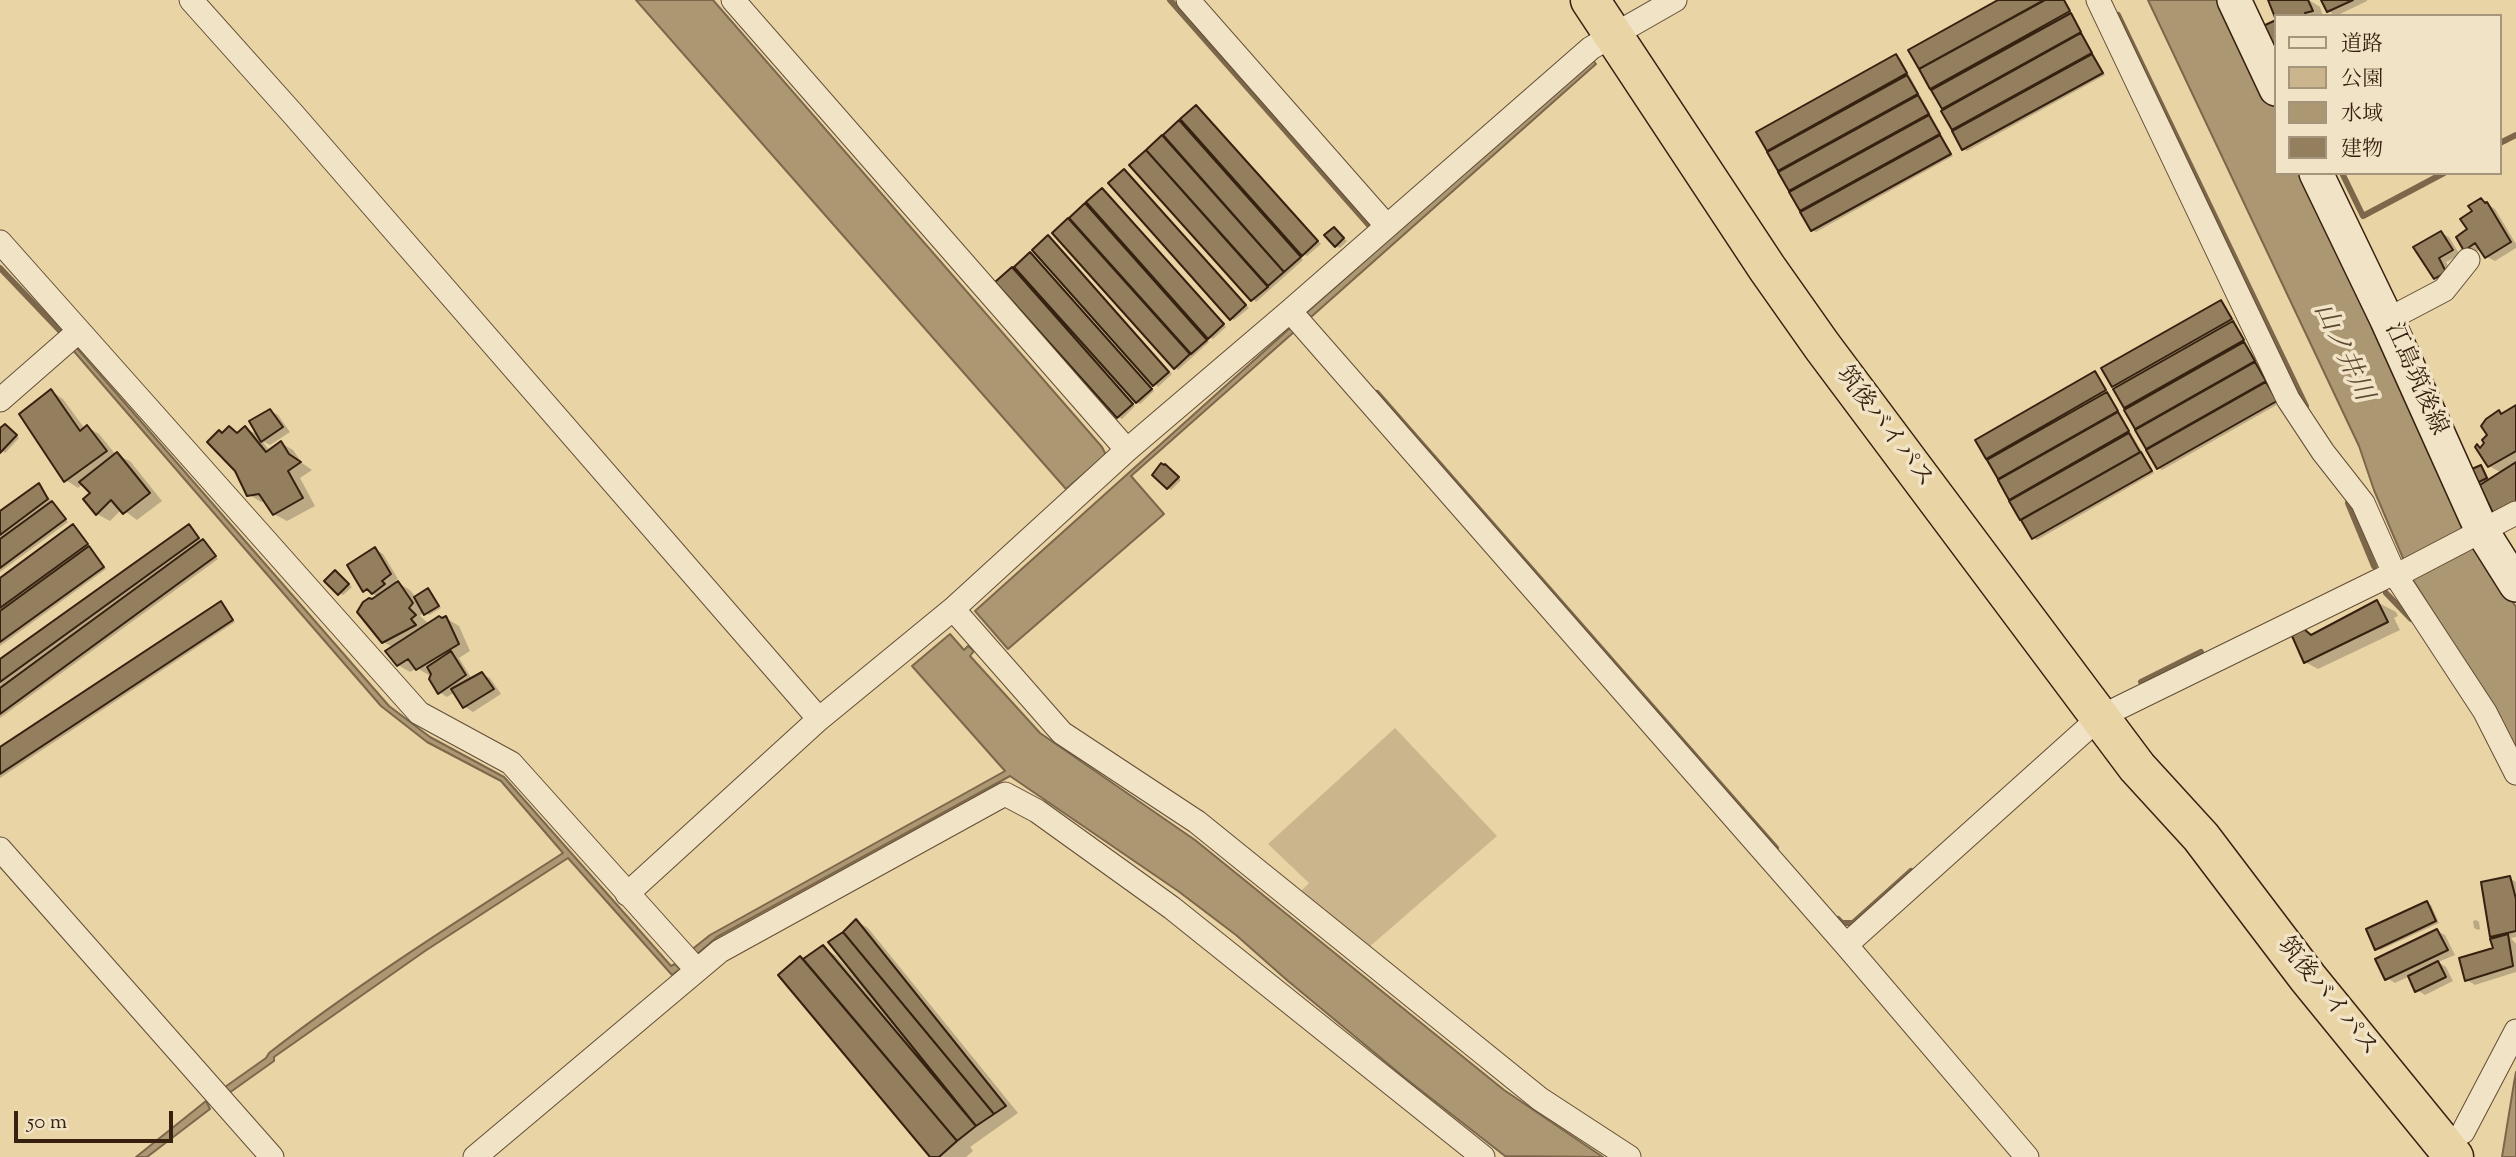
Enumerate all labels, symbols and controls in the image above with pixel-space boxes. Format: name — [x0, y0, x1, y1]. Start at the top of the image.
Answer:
legend — [2274, 14, 2502, 175]
text: 道路 — [2341, 30, 2383, 60]
text: 公園 — [2341, 65, 2383, 95]
text: 水域 — [2341, 100, 2383, 130]
text: 建物 — [2341, 135, 2383, 165]
water label: 山ノ井川 — [2305, 299, 2377, 407]
street label: 江島筑後線 — [2376, 319, 2452, 441]
street label: 筑後バイパス — [1828, 362, 1938, 494]
street label: 筑後バイパス — [2269, 933, 2383, 1063]
scale bar — [18, 1098, 177, 1142]
text: 50 m — [27, 1108, 67, 1138]

